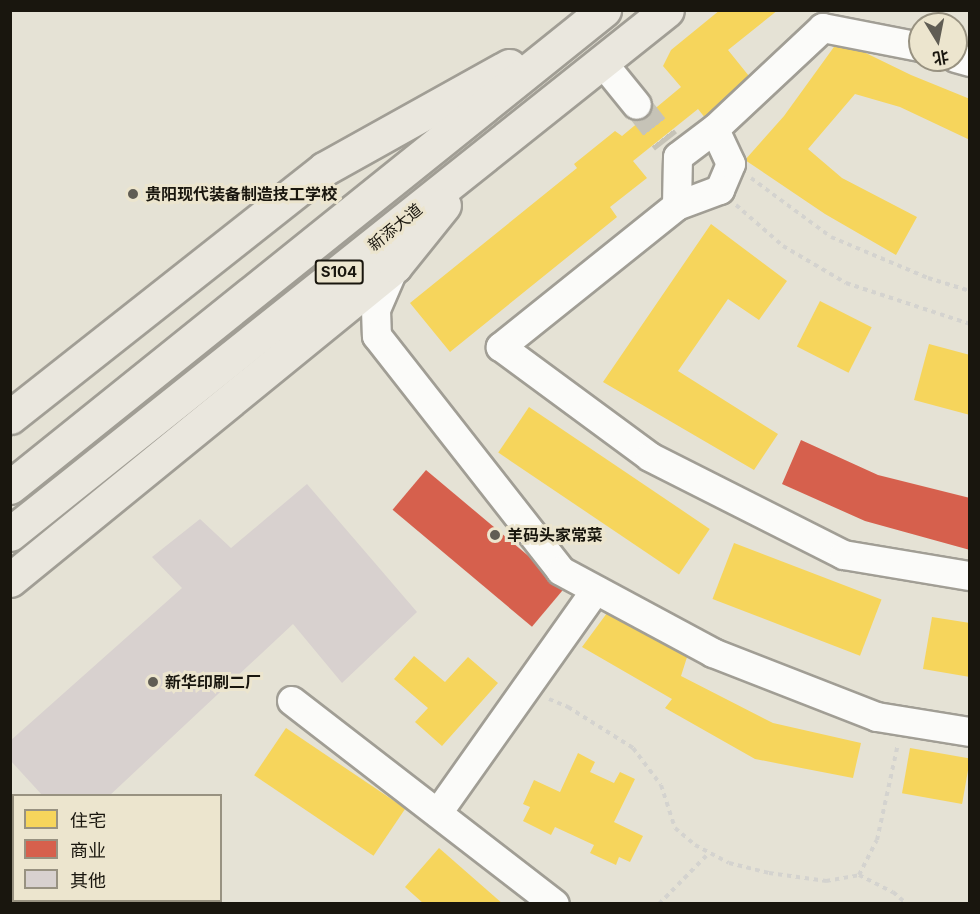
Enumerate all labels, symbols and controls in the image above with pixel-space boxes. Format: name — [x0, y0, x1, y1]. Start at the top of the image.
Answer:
north arrow — [908, 12, 968, 72]
text: 北 — [931, 47, 950, 69]
place label: 贵阳现代装备制造技工学校 — [145, 184, 337, 204]
marker: 贵阳现代装备制造技工学校 — [126, 187, 140, 201]
street label: 新添大道 — [364, 199, 426, 255]
road number: S104 — [314, 260, 364, 284]
place label: 羊码头家常菜 — [507, 525, 603, 545]
marker: 羊码头家常菜 — [488, 528, 502, 542]
place label: 新华印刷二厂 — [165, 672, 261, 692]
marker: 新华印刷二厂 — [146, 675, 160, 689]
legend — [12, 794, 222, 902]
text: 住宅 — [70, 810, 106, 831]
text: 商业 — [70, 840, 106, 861]
text: 其他 — [70, 870, 106, 891]

